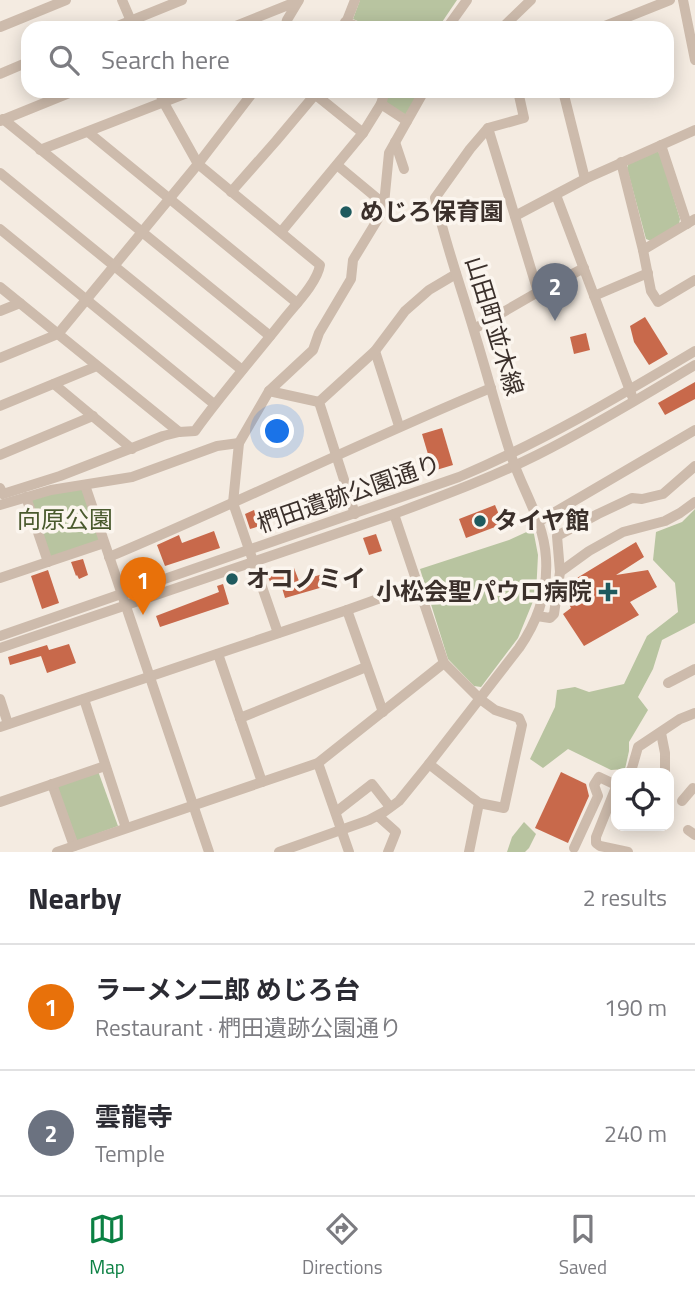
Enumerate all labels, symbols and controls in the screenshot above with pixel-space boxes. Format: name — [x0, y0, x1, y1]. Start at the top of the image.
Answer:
search box — [21, 21, 674, 98]
text: Search here — [101, 40, 230, 79]
icon: search — [45, 41, 83, 79]
place label: めじろ保育園 — [360, 193, 504, 229]
marker: めじろ保育園 — [338, 204, 354, 220]
street label: 山田町並木線 — [457, 252, 533, 400]
pin: 2 — [532, 263, 578, 321]
your location — [260, 414, 294, 448]
street label: 椚田遺跡公園通り — [252, 445, 445, 541]
park label: 向原公園 — [17, 501, 113, 537]
place label: タイヤ館 — [494, 502, 589, 538]
marker: タイヤ館 — [472, 513, 488, 529]
pin: 1 — [120, 557, 166, 615]
place label: オコノミイ — [246, 560, 366, 596]
marker: オコノミイ — [224, 571, 240, 587]
place label: 小松会聖パウロ病院 — [376, 573, 592, 609]
marker: 小松会聖パウロ病院 — [598, 582, 618, 602]
map controls — [611, 768, 674, 831]
button: locate — [611, 768, 674, 831]
text: Nearby — [28, 875, 121, 921]
text: 2 results — [583, 880, 667, 915]
text: ラーメン二郎 めじろ台 — [95, 970, 360, 1009]
text: 1 — [45, 990, 57, 1025]
text: 190 m — [604, 990, 667, 1025]
text: Restaurant · 椚田遺跡公園通り — [95, 1010, 402, 1045]
text: 雲龍寺 — [95, 1097, 173, 1136]
text: 2 — [45, 1116, 57, 1151]
text: 240 m — [604, 1116, 667, 1151]
text: Temple — [95, 1136, 165, 1171]
tab: Map — [88, 1210, 126, 1281]
tab: Directions — [302, 1210, 383, 1281]
tab: Saved — [559, 1210, 607, 1281]

